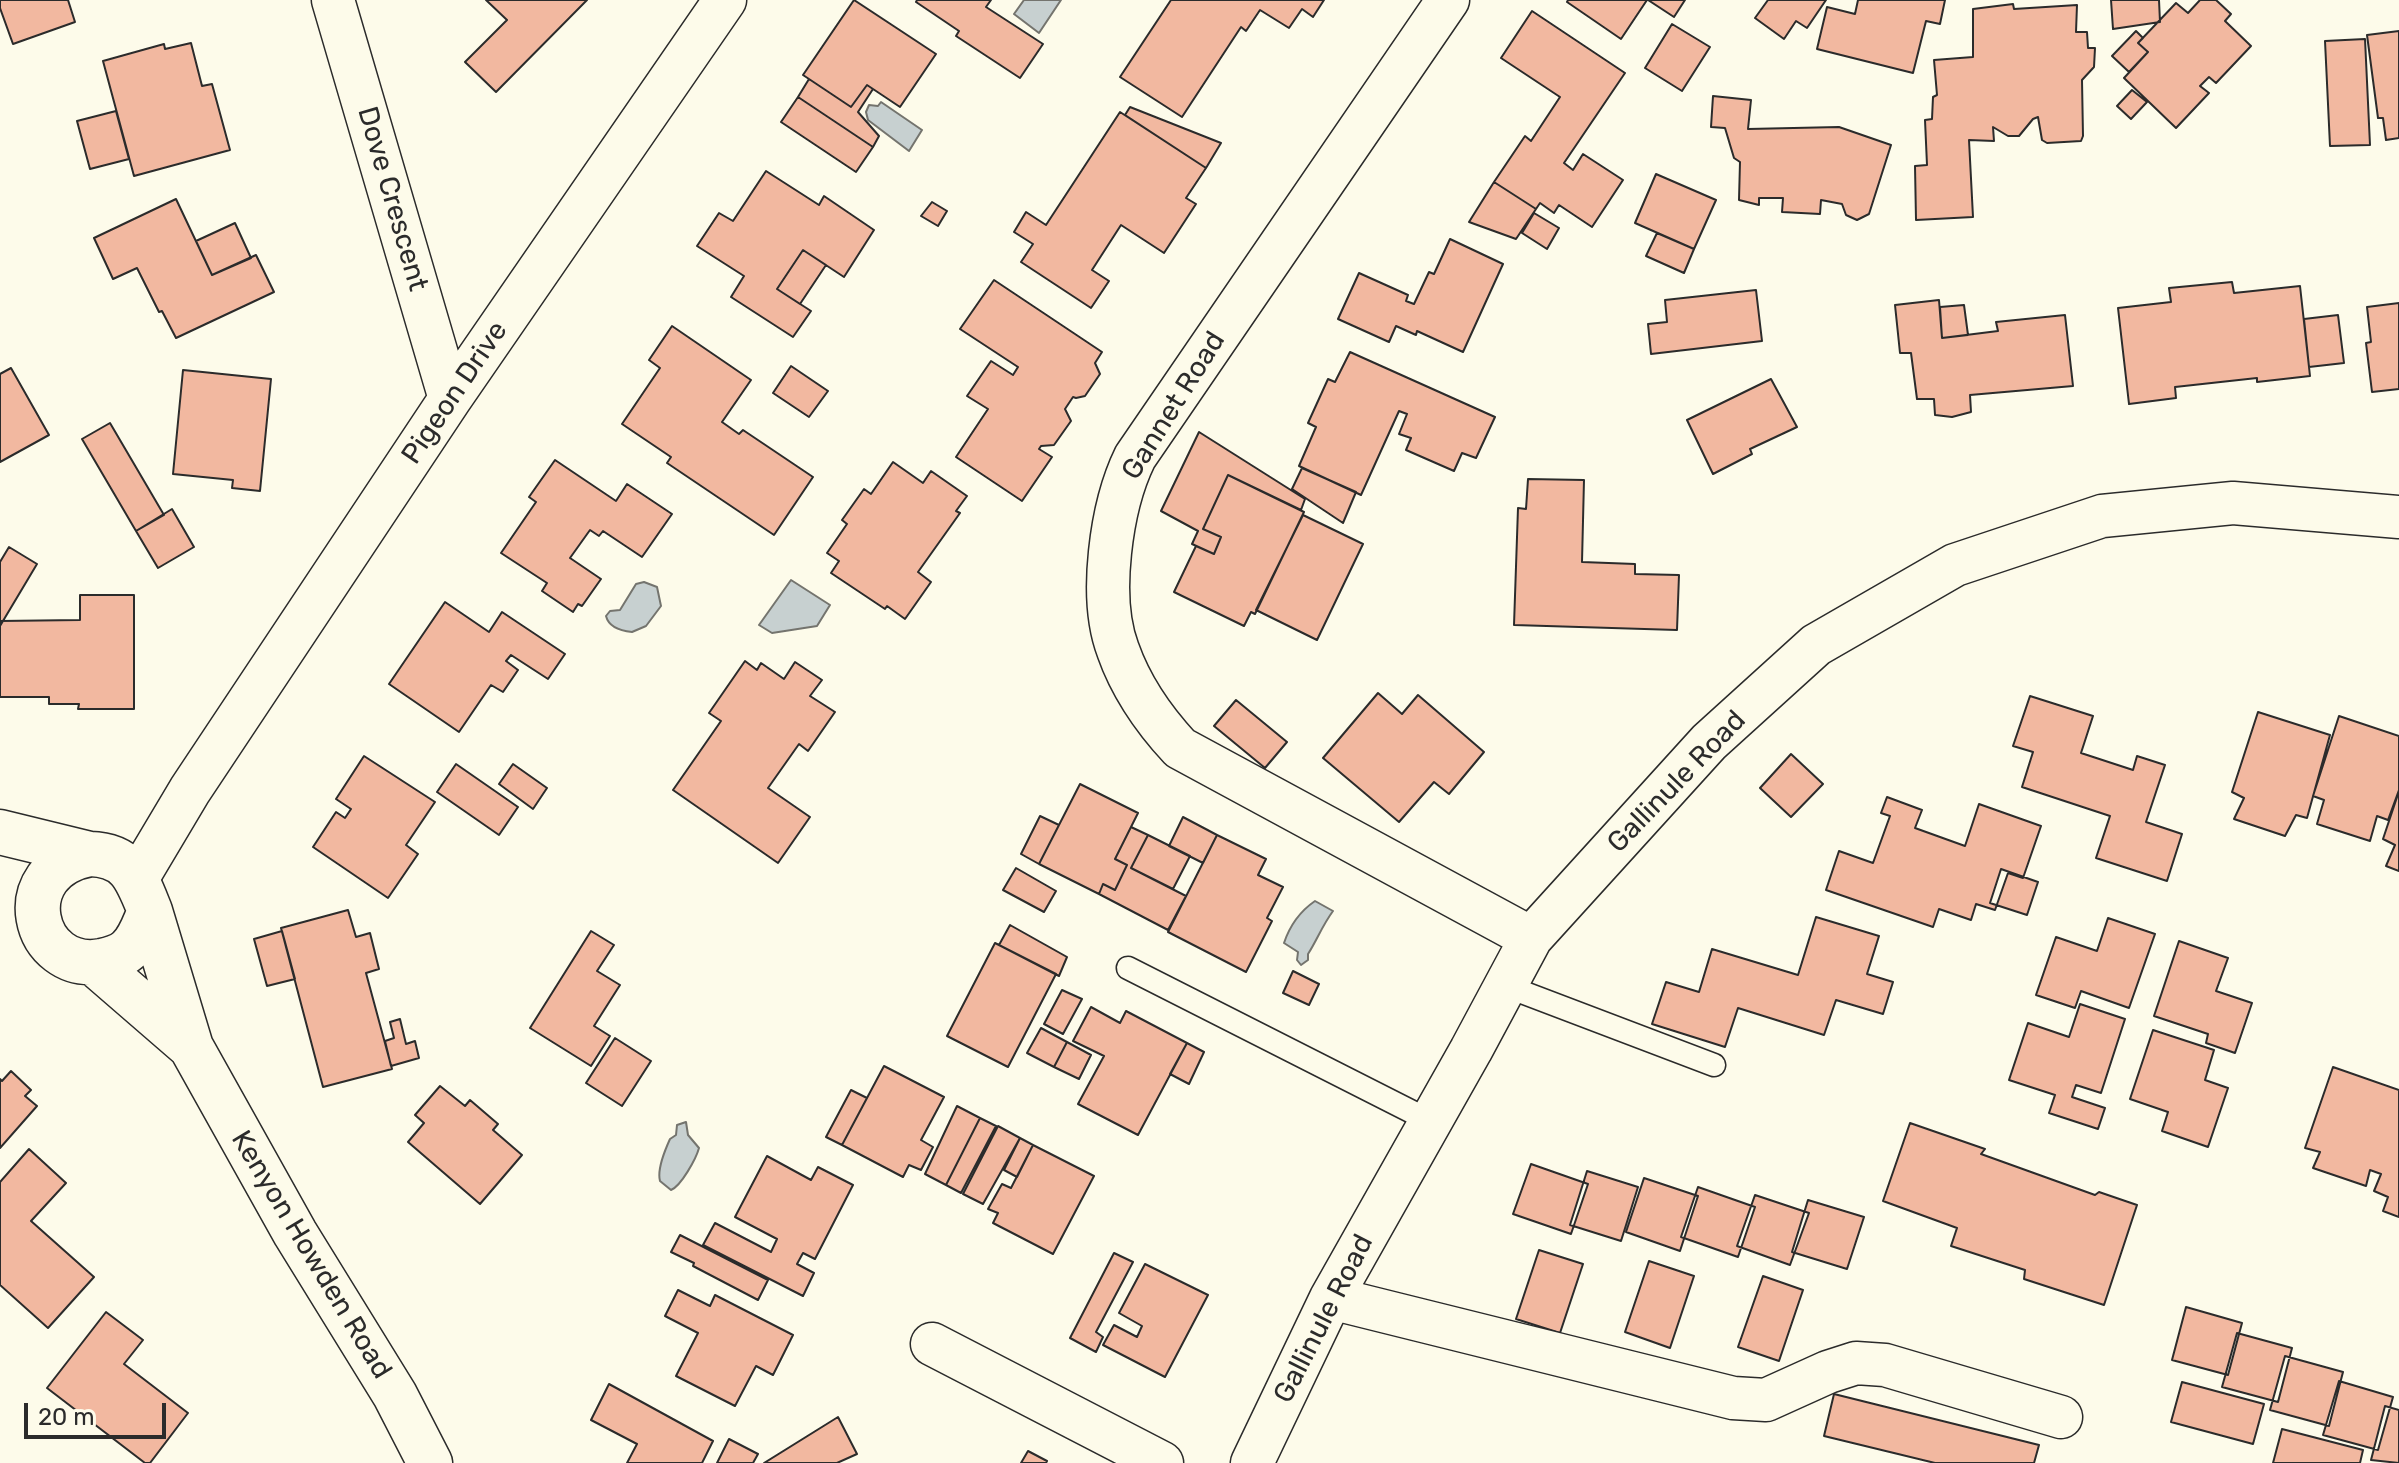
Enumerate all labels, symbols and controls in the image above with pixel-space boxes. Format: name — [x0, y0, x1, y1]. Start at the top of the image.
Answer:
street label: Dove Crescent — [350, 103, 434, 295]
street label: Pigeon Drive — [395, 315, 515, 471]
street label: Gannet Road — [1115, 326, 1233, 486]
street label: Gallinule Road — [1601, 704, 1753, 860]
street label: Kenyon Howden Road — [224, 1125, 398, 1385]
street label: Gallinule Road — [1267, 1229, 1381, 1409]
scale bar — [28, 1387, 170, 1437]
text: 20 m — [38, 1403, 95, 1431]

